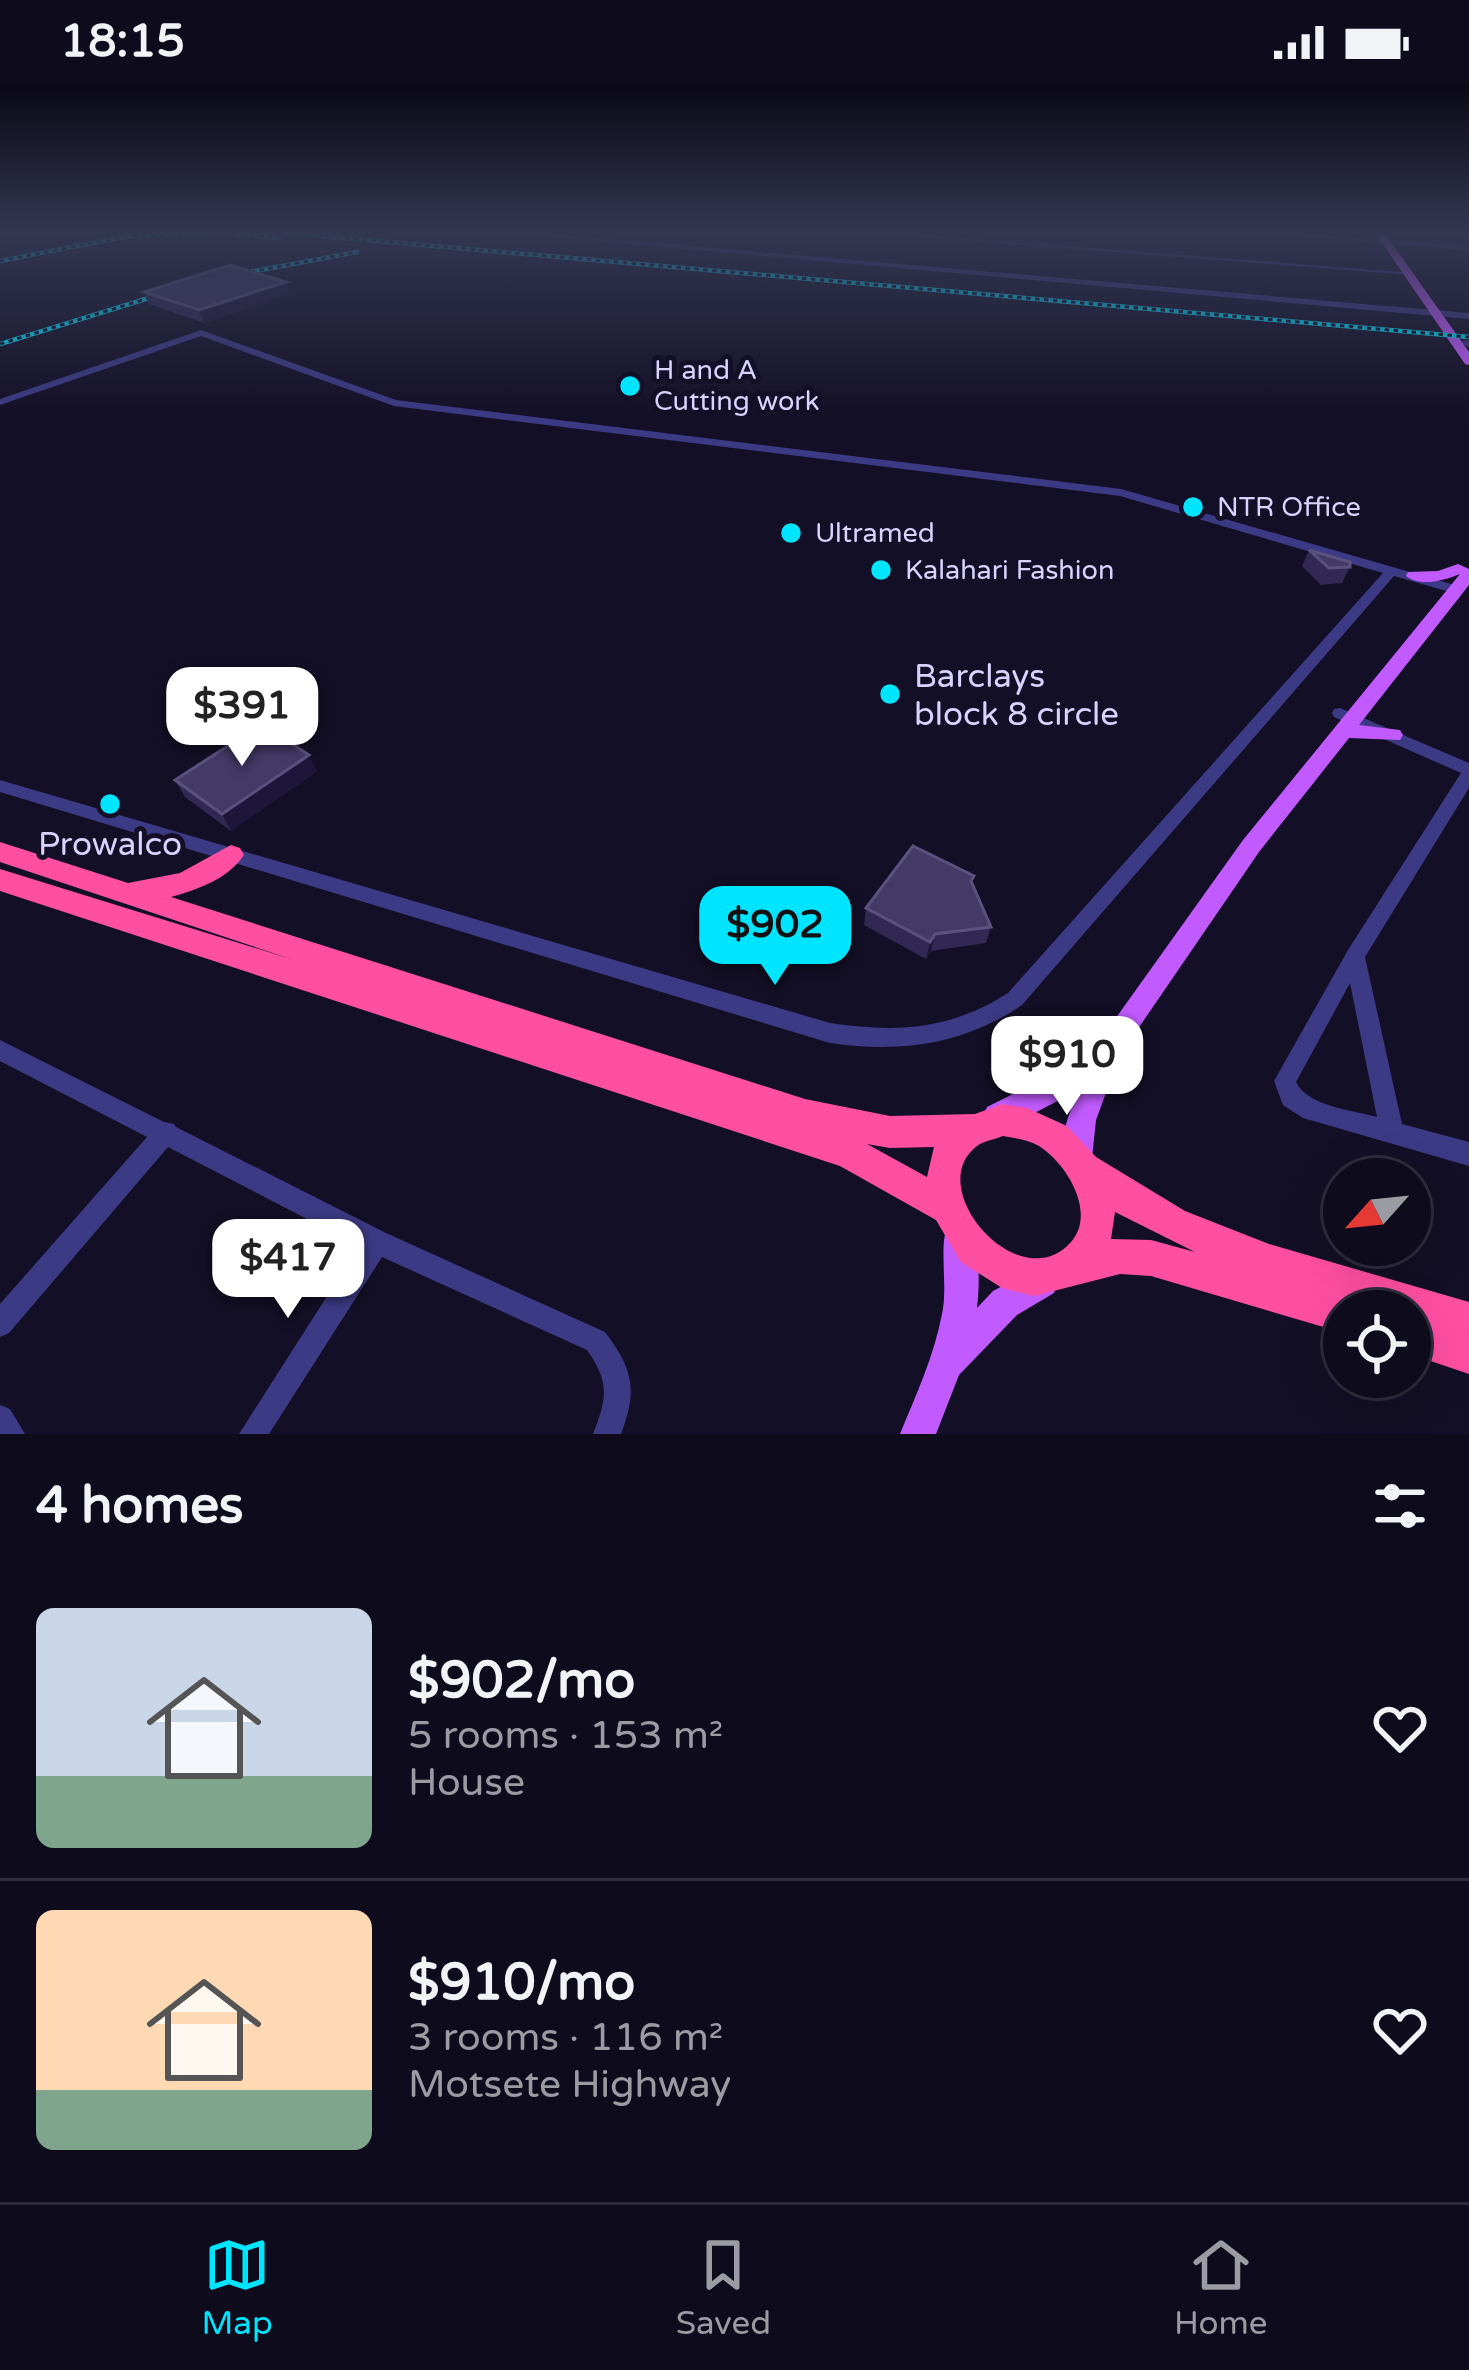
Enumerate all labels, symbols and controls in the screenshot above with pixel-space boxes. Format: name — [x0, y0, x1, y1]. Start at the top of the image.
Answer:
text: 18:15 — [60, 15, 185, 69]
place label: H and A Cutting work — [654, 354, 819, 418]
marker: H and A Cutting work — [617, 373, 643, 399]
place label: NTR Office — [1217, 491, 1361, 524]
marker: NTR Office — [1180, 494, 1206, 520]
place label: Ultramed — [815, 517, 935, 550]
marker: Ultramed — [778, 520, 804, 546]
place label: Kalahari Fashion — [905, 554, 1114, 587]
marker: Kalahari Fashion — [868, 557, 894, 583]
place label: Barclays block 8 circle — [914, 657, 1119, 734]
pin: $391 — [171, 667, 313, 769]
marker: Barclays block 8 circle — [877, 681, 903, 707]
text: $391 — [193, 682, 291, 729]
marker: Prowalco — [97, 791, 123, 817]
place label: Prowalco — [38, 825, 182, 864]
pin: $902 — [704, 886, 846, 988]
text: $902 — [726, 901, 824, 948]
pin: $910 — [996, 1016, 1138, 1118]
text: $910 — [1018, 1031, 1116, 1078]
north arrow — [1323, 1158, 1431, 1266]
map controls — [1323, 1158, 1431, 1398]
pin: $417 — [217, 1219, 359, 1321]
text: $417 — [239, 1234, 337, 1281]
button: locate — [1323, 1290, 1431, 1398]
icon: filters — [1367, 1473, 1433, 1539]
text: 4 homes — [36, 1475, 244, 1537]
text: $902/mo — [408, 1650, 635, 1712]
icon: home — [132, 1656, 276, 1800]
icon: heart — [1367, 1695, 1433, 1761]
text: 5 rooms · 153 m² — [408, 1712, 723, 1759]
text: House — [408, 1759, 525, 1806]
text: $910/mo — [408, 1952, 635, 2014]
icon: home — [132, 1958, 276, 2102]
icon: heart — [1367, 1997, 1433, 2063]
text: 3 rooms · 116 m² — [408, 2014, 723, 2061]
text: Motsete Highway — [408, 2061, 731, 2108]
tab: Map — [201, 2232, 273, 2343]
tab: Saved — [676, 2232, 771, 2343]
tab: Home — [1174, 2232, 1268, 2343]

